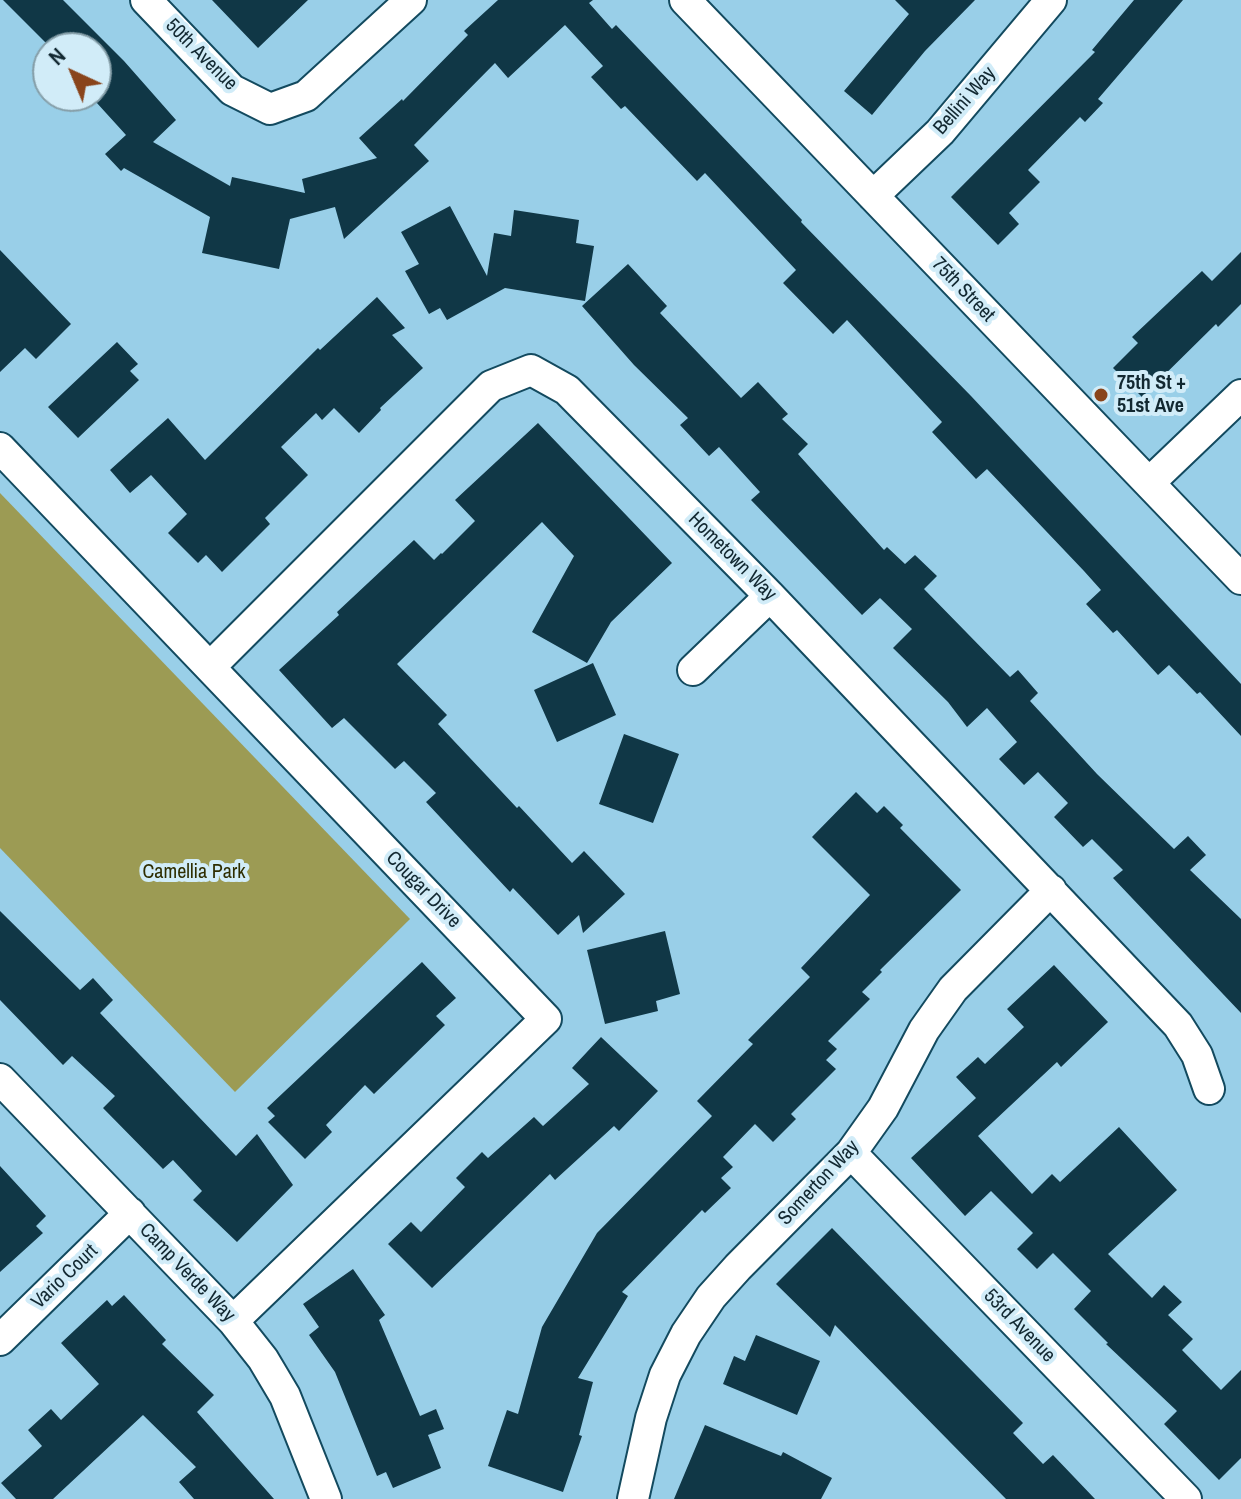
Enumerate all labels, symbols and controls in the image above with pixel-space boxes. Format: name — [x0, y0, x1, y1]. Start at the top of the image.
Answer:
street label: 50th Avenue — [160, 14, 242, 96]
north arrow — [32, 32, 112, 112]
text: N — [42, 41, 72, 71]
street label: Bellini Way — [929, 62, 1001, 140]
street label: 75th Street — [926, 253, 1000, 327]
place label: 75th St + 51st Ave — [1117, 372, 1186, 419]
marker: 75th St + 51st Ave — [1092, 386, 1110, 404]
street label: Hometown Way — [683, 508, 781, 606]
street label: Cougar Drive — [380, 847, 466, 933]
park label: Camellia Park — [143, 861, 245, 885]
street label: Somerton Way — [773, 1135, 865, 1231]
street label: Camp Verde Way — [134, 1219, 240, 1327]
street label: Vario Court — [27, 1240, 103, 1314]
street label: 53rd Avenue — [978, 1284, 1060, 1368]

